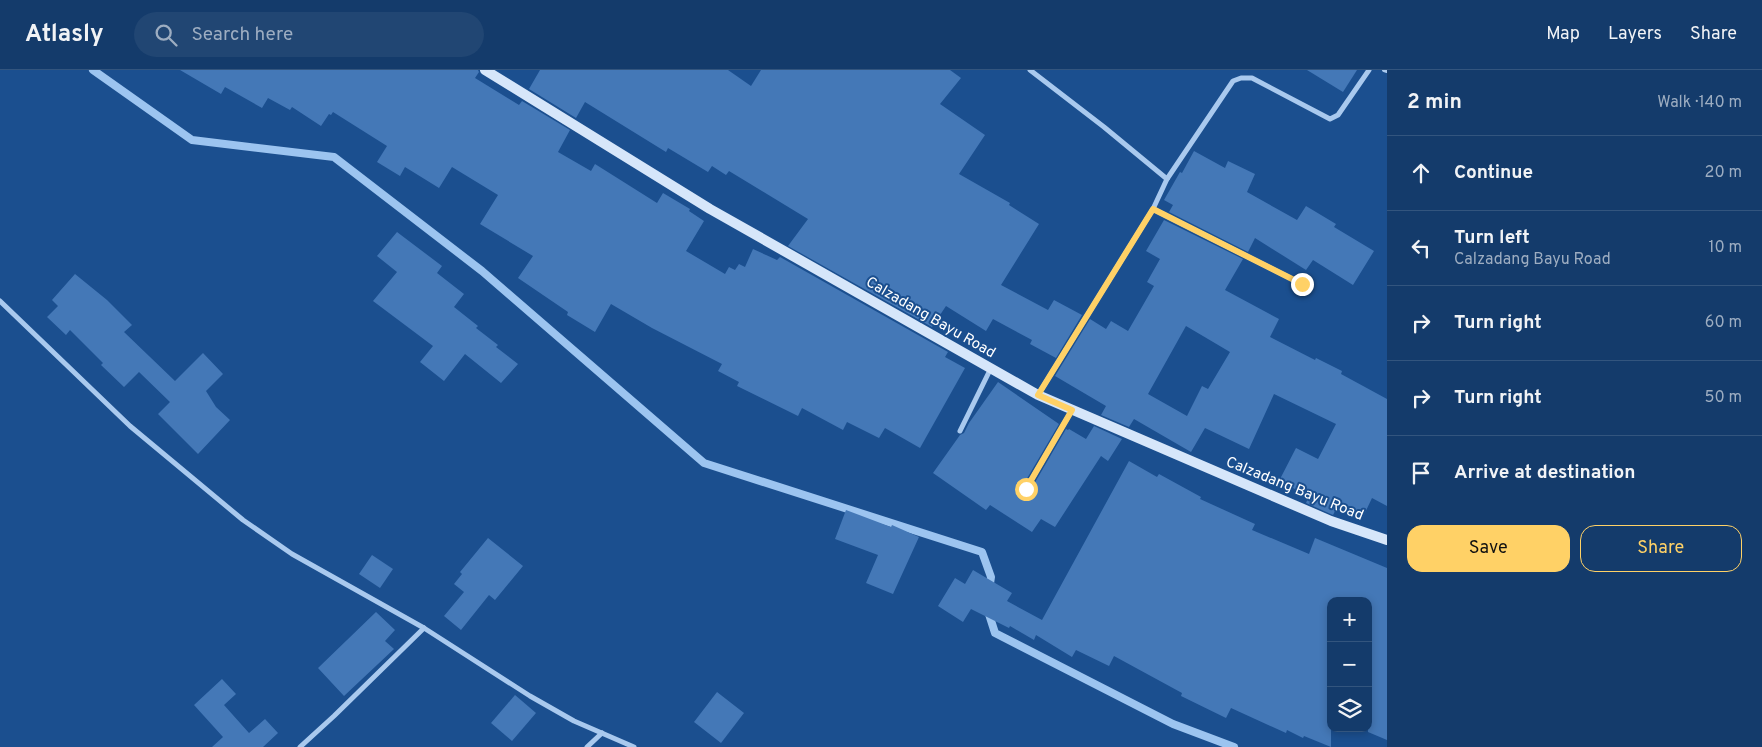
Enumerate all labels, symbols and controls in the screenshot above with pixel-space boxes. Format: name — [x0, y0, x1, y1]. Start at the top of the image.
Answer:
search box — [134, 12, 484, 57]
text: Atlasly — [25, 20, 104, 50]
icon: search — [152, 21, 180, 49]
text: Search here — [192, 23, 293, 47]
text: Map — [1546, 23, 1580, 46]
text: Layers — [1608, 23, 1662, 46]
text: Share — [1690, 23, 1737, 46]
text: 2 min — [1407, 89, 1462, 116]
text: Walk · 140 m — [1657, 93, 1742, 113]
icon: ahead — [1407, 159, 1435, 187]
text: Continue — [1454, 161, 1533, 185]
text: 20 m — [1705, 163, 1742, 183]
text: Turn left — [1454, 226, 1530, 250]
icon: left — [1407, 234, 1435, 262]
text: 10 m — [1708, 238, 1742, 258]
text: Calzadang Bayu Road — [1454, 250, 1611, 270]
street label: Calzadang Bayu Road — [862, 273, 999, 363]
route end — [1291, 273, 1314, 296]
icon: right — [1407, 309, 1435, 337]
text: Turn right — [1454, 311, 1542, 335]
text: 60 m — [1705, 313, 1742, 333]
icon: right — [1407, 384, 1435, 412]
text: Turn right — [1454, 386, 1542, 410]
text: 50 m — [1705, 388, 1742, 408]
street label: Calzadang Bayu Road — [1223, 453, 1366, 526]
icon: arrive — [1407, 459, 1435, 487]
text: Arrive at destination — [1454, 461, 1635, 485]
route start — [1015, 478, 1038, 501]
button: Save — [1407, 525, 1570, 572]
button: Share — [1580, 525, 1742, 572]
map controls — [1327, 597, 1372, 732]
button: + — [1327, 597, 1372, 642]
button: − — [1327, 642, 1372, 687]
button: layers — [1327, 687, 1372, 732]

